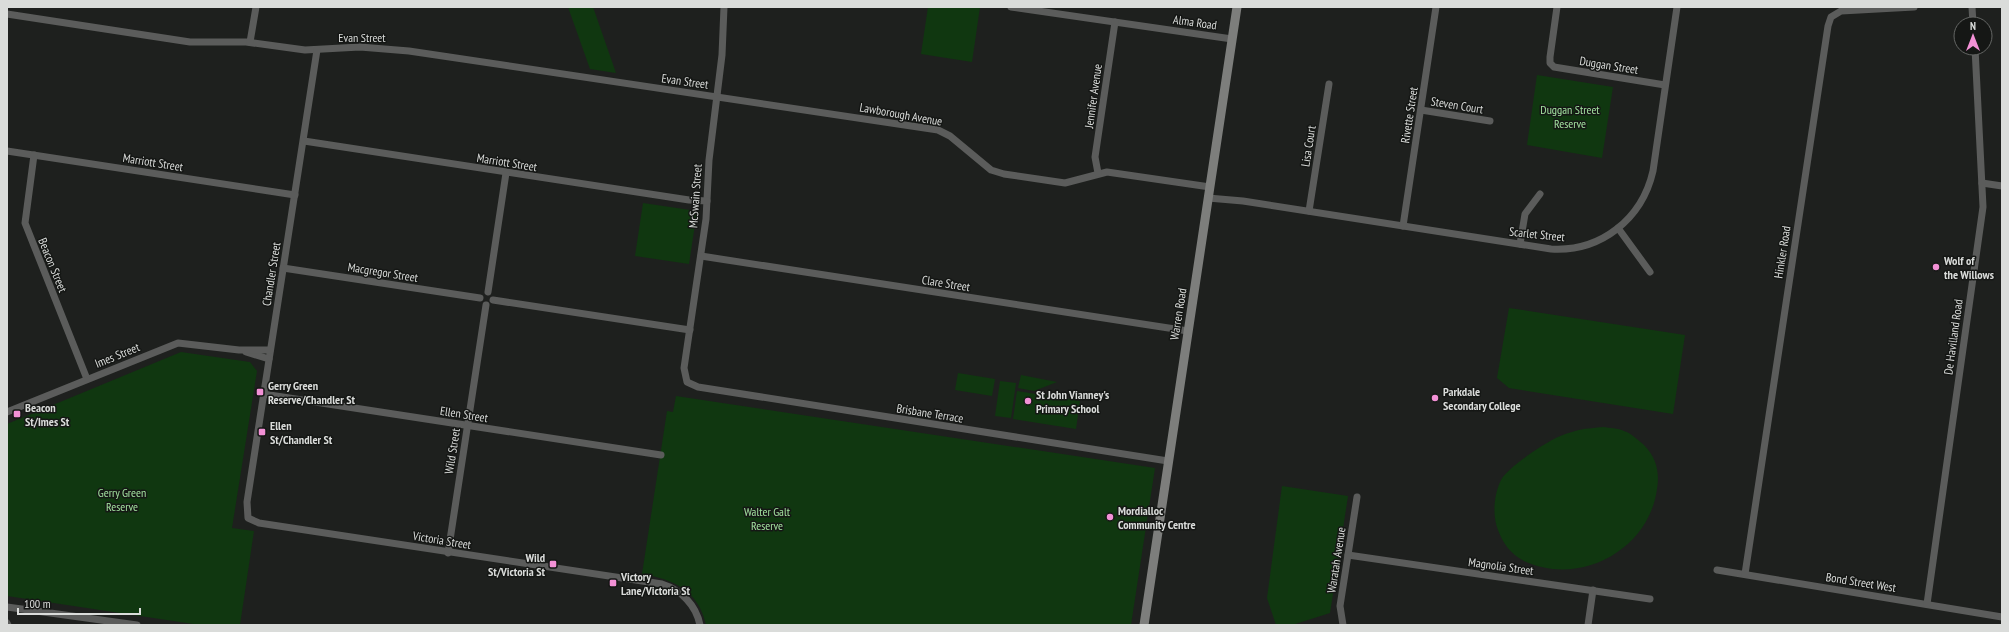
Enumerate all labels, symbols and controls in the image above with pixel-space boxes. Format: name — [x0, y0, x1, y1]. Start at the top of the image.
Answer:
street label: Alma Road — [1172, 12, 1218, 32]
north arrow — [1953, 16, 1993, 56]
text: N — [1970, 19, 1976, 33]
street label: Evan Street — [338, 30, 386, 45]
street label: Duggan Street — [1579, 53, 1640, 77]
street label: Jennifer Avenue — [1081, 63, 1105, 130]
street label: Evan Street — [661, 70, 710, 92]
street label: Rivette Street — [1397, 85, 1421, 144]
street label: Steven Court — [1430, 93, 1485, 117]
street label: Lawborough Avenue — [858, 99, 944, 129]
park label: Duggan Street Reserve — [1540, 102, 1600, 131]
street label: Lisa Court — [1297, 124, 1319, 168]
street label: Marriott Street — [122, 150, 185, 174]
street label: Marriott Street — [476, 150, 539, 174]
street label: McSwain Street — [685, 163, 705, 229]
street label: Scarlet Street — [1508, 224, 1566, 244]
street label: Hinkler Road — [1770, 225, 1794, 279]
street label: Beacon Street — [35, 236, 71, 295]
street label: Chandler Street — [259, 240, 284, 307]
place label: Wolf of the Willows — [1943, 253, 1994, 282]
street label: Macgregor Street — [347, 259, 420, 285]
marker: Wolf of the Willows — [1931, 262, 1941, 272]
street label: Clare Street — [921, 272, 972, 294]
street label: Warren Road — [1167, 287, 1189, 341]
street label: De Havilland Road — [1940, 298, 1966, 376]
street label: Imes Street — [92, 339, 142, 371]
place label: Gerry Green Reserve/Chandler St — [268, 378, 355, 407]
place label: Parkdale Secondary College — [1443, 384, 1521, 413]
marker: Gerry Green Reserve/Chandler St — [255, 387, 265, 397]
place label: St John Vianney's Primary School — [1036, 387, 1109, 416]
marker: Parkdale Secondary College — [1430, 393, 1440, 403]
marker: St John Vianney's Primary School — [1023, 396, 1033, 406]
place label: Beacon St/Imes St — [25, 400, 70, 429]
street label: Brisbane Terrace — [895, 400, 965, 426]
street label: Ellen Street — [439, 403, 490, 425]
marker: Beacon St/Imes St — [12, 409, 22, 419]
place label: Ellen St/Chandler St — [270, 418, 333, 447]
street label: Wild Street — [441, 426, 463, 475]
marker: Ellen St/Chandler St — [257, 427, 267, 437]
park label: Gerry Green Reserve — [98, 485, 146, 514]
place label: Mordialloc Community Centre — [1118, 503, 1196, 532]
park label: Walter Galt Reserve — [744, 504, 791, 533]
marker: Mordialloc Community Centre — [1105, 512, 1115, 522]
street label: Waratah Avenue — [1323, 526, 1349, 594]
street label: Victoria Street — [411, 528, 473, 552]
place label: Wild St/Victoria St — [488, 550, 546, 579]
street label: Magnolia Street — [1467, 554, 1535, 578]
marker: Wild St/Victoria St — [548, 559, 558, 569]
place label: Victory Lane/Victoria St — [620, 569, 690, 598]
street label: Bond Street West — [1825, 569, 1898, 595]
marker: Victory Lane/Victoria St — [608, 578, 618, 588]
scale bar — [18, 590, 140, 616]
text: 100 m — [24, 596, 51, 611]

